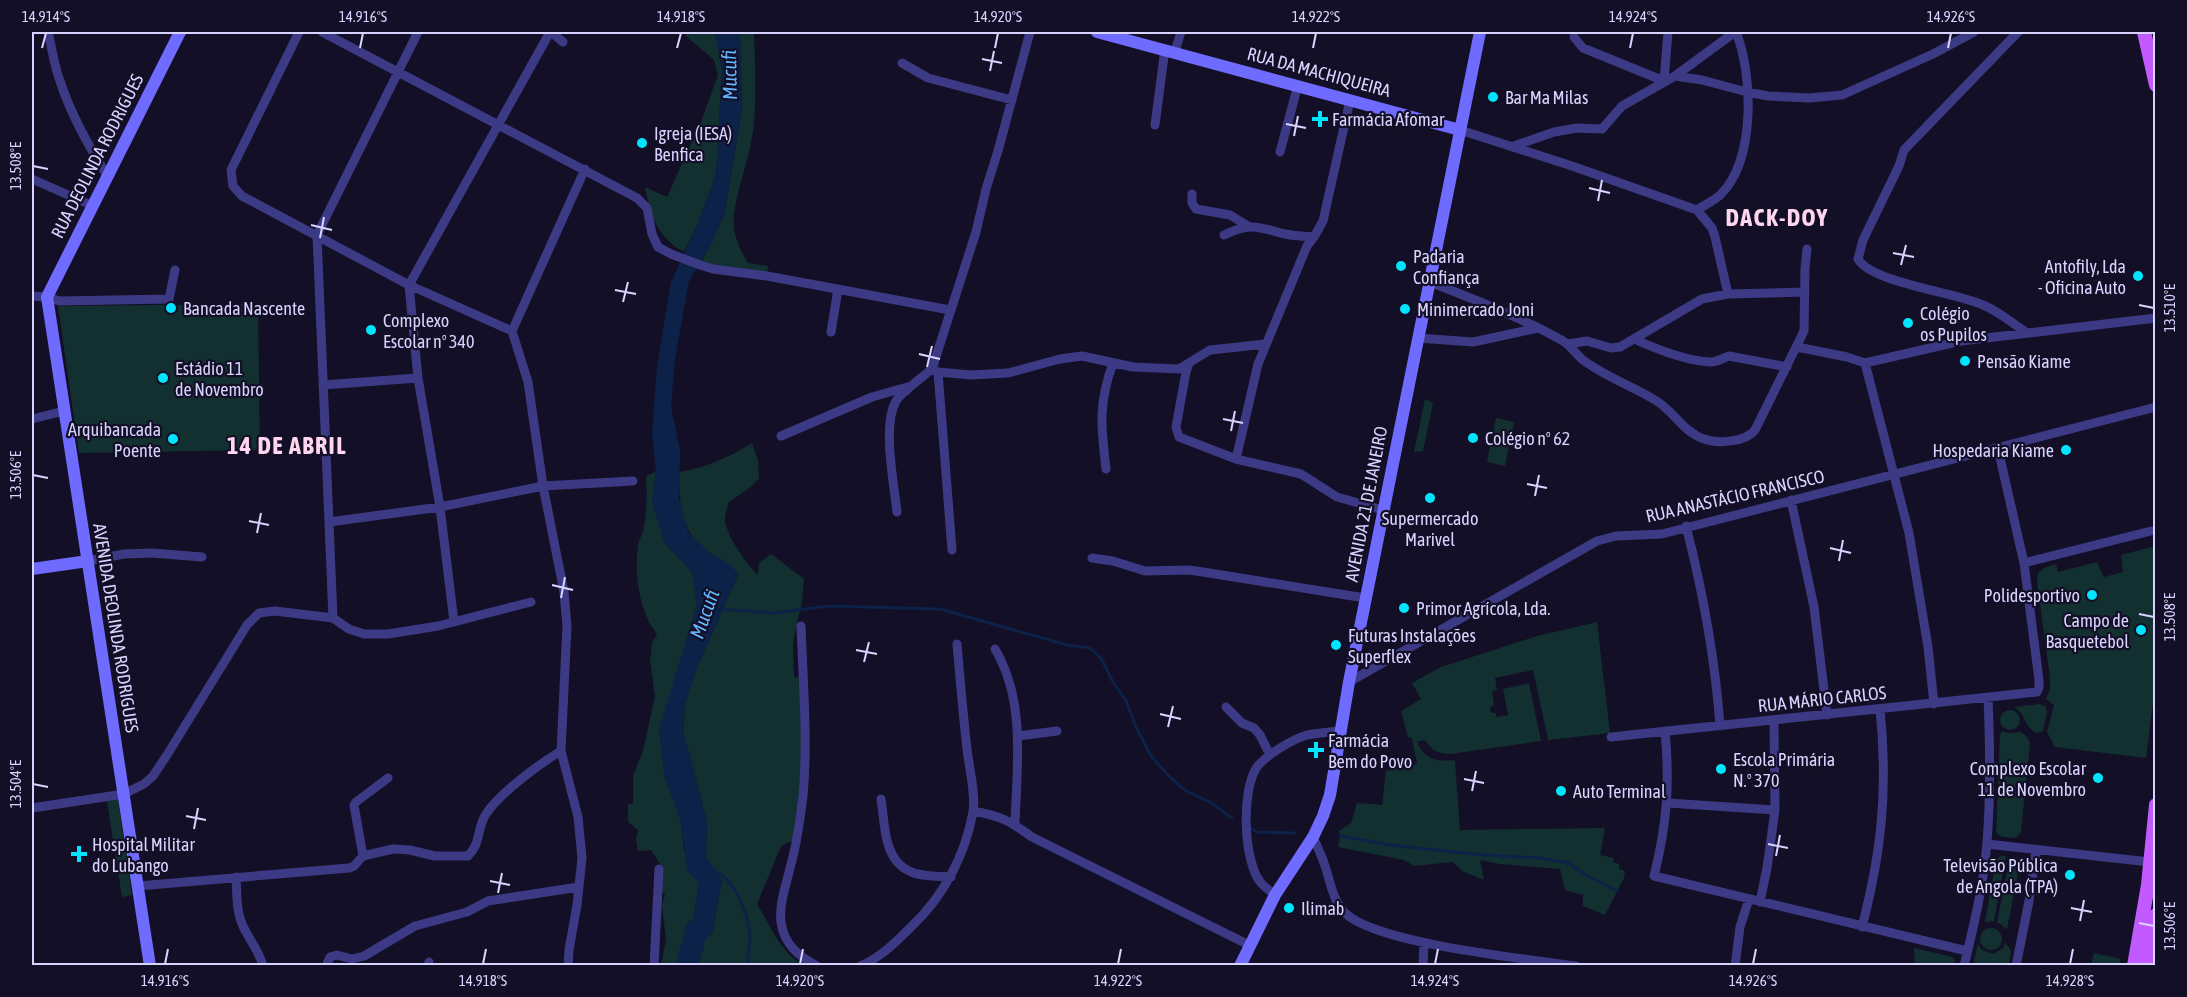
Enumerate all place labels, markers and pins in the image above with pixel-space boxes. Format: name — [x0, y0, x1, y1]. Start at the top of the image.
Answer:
place label: Bar Ma Milas — [1505, 87, 1588, 108]
marker: Bar Ma Milas — [1486, 90, 1500, 104]
place label: Farmácia Afomar — [1332, 109, 1445, 130]
marker: Farmácia Afomar — [1313, 112, 1327, 126]
place label: Igreja (IESA) Benfica — [654, 123, 732, 165]
marker: Igreja (IESA) Benfica — [635, 136, 649, 150]
place label: Padaria Confiança — [1413, 246, 1480, 288]
place label: Antofily, Lda - Oficina Auto — [2038, 256, 2126, 298]
marker: Padaria Confiança — [1394, 259, 1408, 273]
marker: Antofily, Lda - Oficina Auto — [2131, 269, 2145, 283]
place label: Bancada Nascente — [183, 298, 305, 319]
place label: Minimercado Joni — [1417, 299, 1534, 320]
marker: Bancada Nascente — [164, 301, 178, 315]
marker: Minimercado Joni — [1398, 302, 1412, 316]
place label: Colégio os Pupilos — [1920, 303, 1987, 345]
place label: Complexo Escolar nº 340 — [383, 310, 475, 352]
marker: Colégio os Pupilos — [1901, 316, 1915, 330]
marker: Complexo Escolar nº 340 — [364, 323, 378, 337]
place label: Pensão Kiame — [1977, 351, 2071, 372]
marker: Pensão Kiame — [1958, 354, 1972, 368]
place label: Estádio 11 de Novembro — [175, 358, 264, 400]
marker: Estádio 11 de Novembro — [156, 371, 170, 385]
place label: Arquibancada Poente — [68, 419, 161, 461]
place label: Colégio nº 62 — [1485, 428, 1570, 449]
marker: Colégio nº 62 — [1466, 431, 1480, 445]
marker: Arquibancada Poente — [166, 432, 180, 446]
place label: Hospedaria Kiame — [1932, 440, 2054, 461]
marker: Hospedaria Kiame — [2059, 443, 2073, 457]
marker: Supermercado Marivel — [1423, 491, 1437, 505]
place label: Supermercado Marivel — [1382, 508, 1478, 550]
place label: Polidesportivo — [1984, 585, 2080, 606]
marker: Polidesportivo — [2085, 588, 2099, 602]
place label: Primor Agrícola, Lda. — [1416, 598, 1550, 619]
marker: Primor Agrícola, Lda. — [1397, 601, 1411, 615]
place label: Campo de Basquetebol — [2045, 610, 2129, 652]
marker: Campo de Basquetebol — [2134, 623, 2148, 637]
place label: Futuras Instalações Superflex — [1348, 625, 1476, 667]
marker: Futuras Instalações Superflex — [1329, 638, 1343, 652]
place label: Farmácia Bem do Povo — [1328, 730, 1412, 772]
marker: Farmácia Bem do Povo — [1309, 743, 1323, 757]
place label: Escola Primária N.º 370 — [1733, 749, 1835, 791]
place label: Complexo Escolar 11 de Novembro — [1970, 758, 2087, 800]
marker: Escola Primária N.º 370 — [1714, 762, 1728, 776]
marker: Complexo Escolar 11 de Novembro — [2091, 771, 2105, 785]
place label: Auto Terminal — [1573, 781, 1666, 802]
marker: Auto Terminal — [1554, 784, 1568, 798]
place label: Hospital Militar do Lubango — [92, 834, 195, 876]
marker: Hospital Militar do Lubango — [70, 845, 88, 863]
place label: Televisão Pública de Angola (TPA) — [1943, 855, 2058, 897]
marker: Televisão Pública de Angola (TPA) — [2063, 868, 2077, 882]
place label: Ilimab — [1301, 898, 1344, 919]
marker: Ilimab — [1282, 901, 1296, 915]

